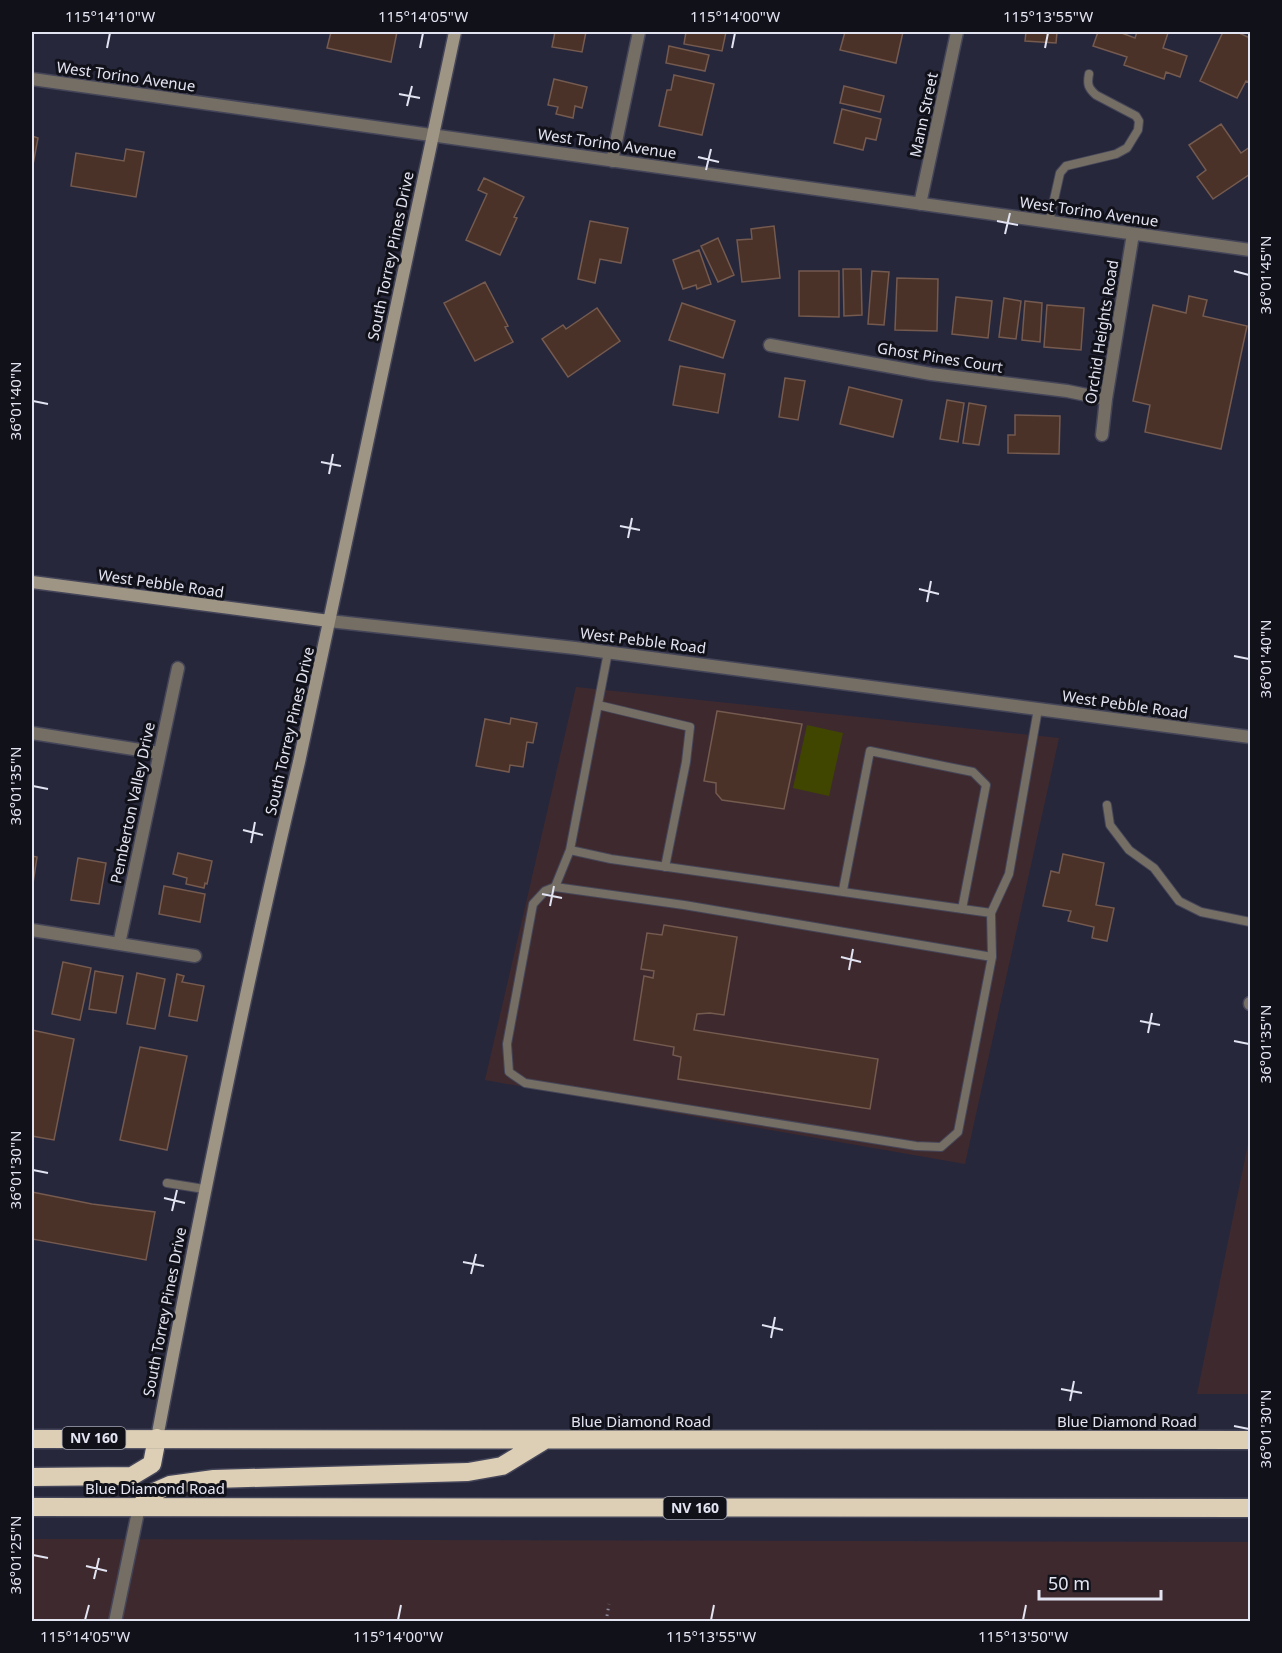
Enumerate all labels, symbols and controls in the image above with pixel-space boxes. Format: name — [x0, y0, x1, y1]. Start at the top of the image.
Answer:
text: 115°14'10"W — [65, 6, 155, 26]
text: 115°14'05"W — [378, 6, 468, 26]
text: 115°14'00"W — [690, 6, 780, 26]
text: 115°13'55"W — [1003, 6, 1093, 26]
street label: West Torino Avenue — [55, 56, 197, 96]
street label: Mann Street — [904, 70, 942, 159]
street label: West Torino Avenue — [536, 123, 678, 163]
street label: South Torrey Pines Drive — [362, 170, 418, 342]
street label: West Torino Avenue — [1018, 191, 1160, 231]
text: 36°01'45"N — [1255, 236, 1275, 314]
street label: Orchid Heights Road — [1080, 258, 1122, 405]
street label: Ghost Pines Court — [876, 337, 1005, 377]
text: 36°01'40"N — [5, 362, 25, 440]
street label: West Pebble Road — [97, 564, 225, 602]
text: 36°01'40"N — [1255, 620, 1275, 698]
street label: West Pebble Road — [579, 622, 707, 658]
street label: South Torrey Pines Drive — [260, 645, 318, 817]
street label: West Pebble Road — [1061, 685, 1189, 723]
street label: Pemberton Valley Drive — [105, 720, 159, 885]
text: 36°01'35"N — [5, 747, 25, 825]
text: 36°01'35"N — [1255, 1005, 1275, 1083]
text: 36°01'30"N — [5, 1131, 25, 1209]
street label: South Torrey Pines Drive — [138, 1225, 190, 1398]
text: 36°01'30"N — [1255, 1390, 1275, 1468]
street label: Blue Diamond Road — [571, 1411, 711, 1431]
street label: Blue Diamond Road — [1057, 1411, 1197, 1431]
road number: NV 160 — [62, 1427, 125, 1449]
street label: Blue Diamond Road — [85, 1478, 225, 1498]
road number: NV 160 — [664, 1497, 726, 1519]
text: 36°01'25"N — [5, 1516, 25, 1594]
scale bar — [1039, 1563, 1160, 1601]
text: 50 m — [1048, 1571, 1090, 1595]
text: 115°14'05"W — [40, 1626, 130, 1646]
text: 115°14'00"W — [353, 1626, 443, 1646]
text: 115°13'55"W — [666, 1626, 756, 1646]
text: 115°13'50"W — [978, 1626, 1068, 1646]

